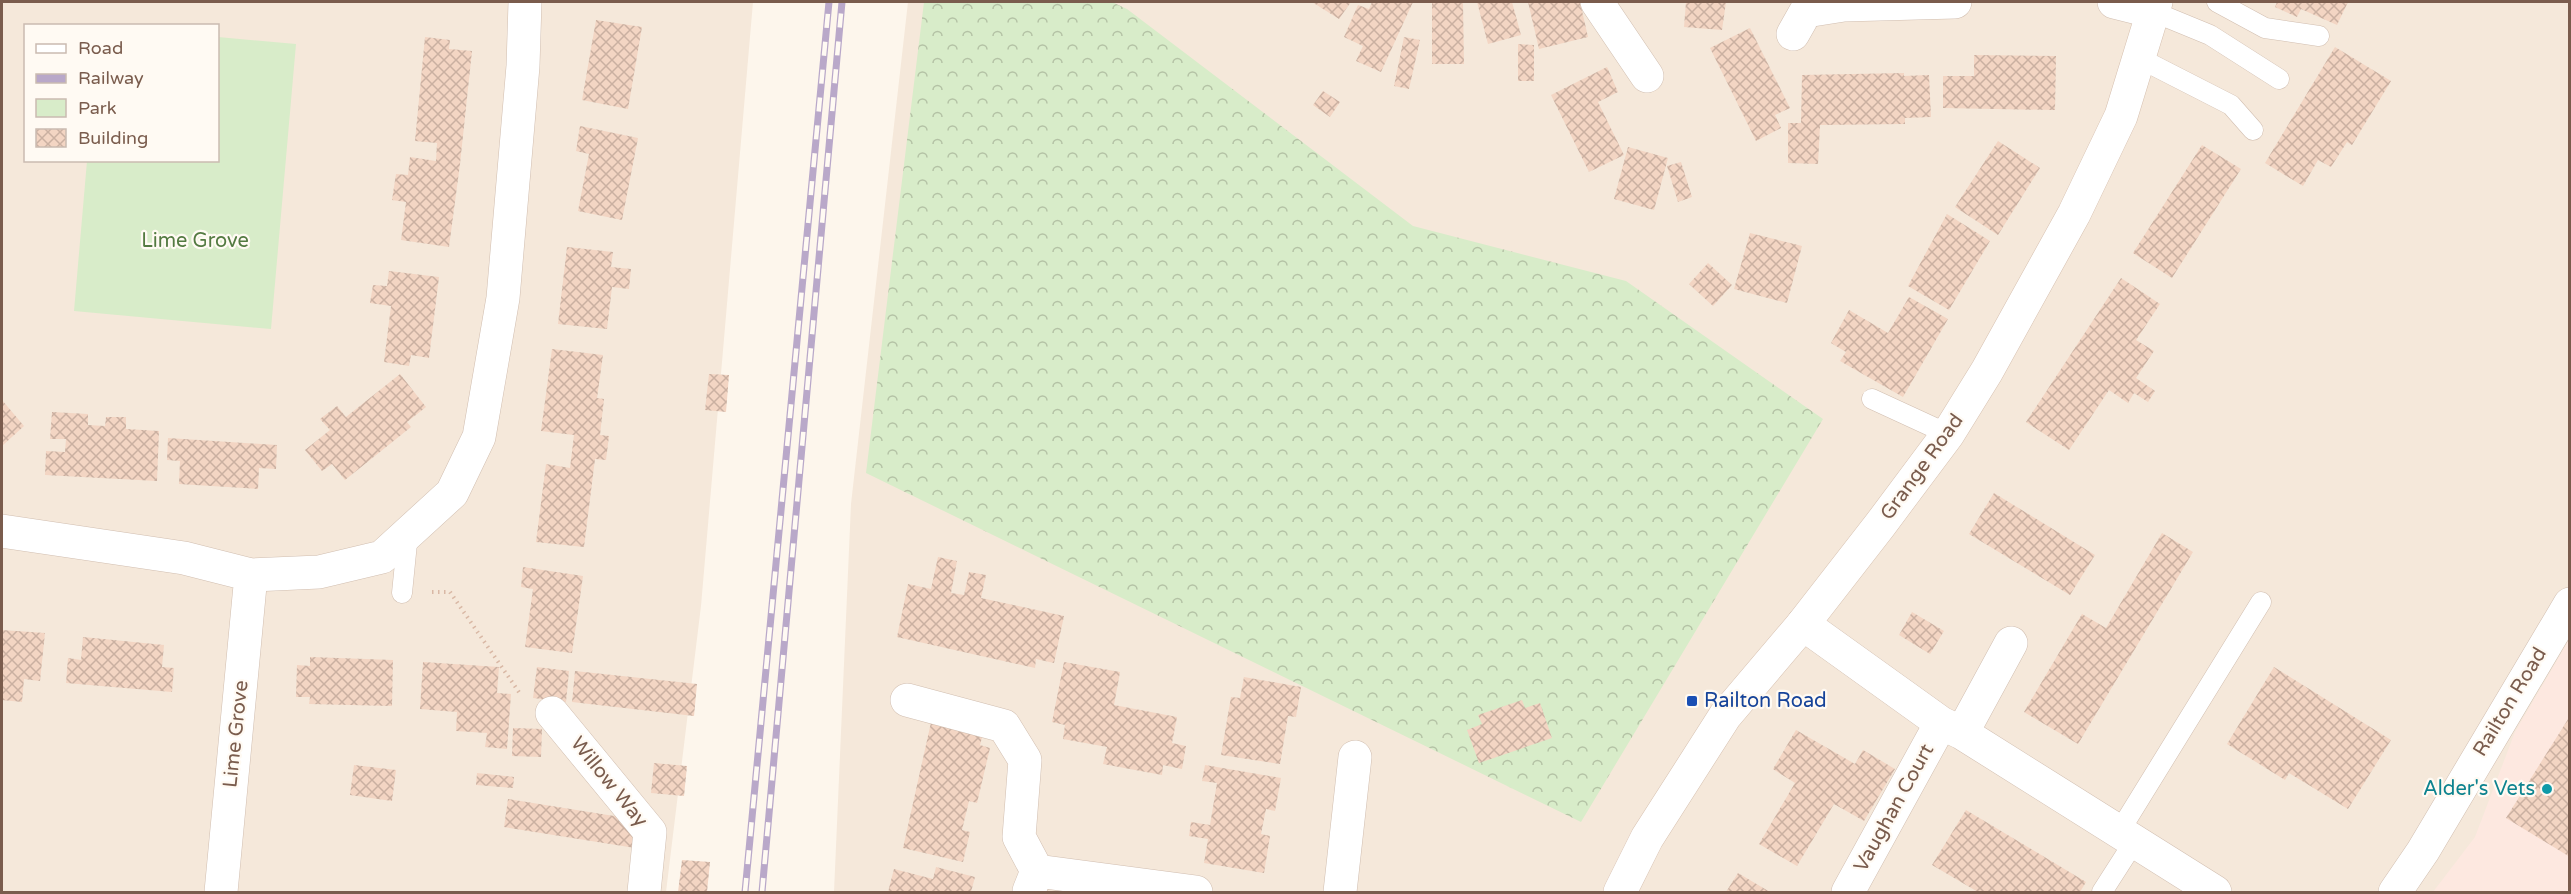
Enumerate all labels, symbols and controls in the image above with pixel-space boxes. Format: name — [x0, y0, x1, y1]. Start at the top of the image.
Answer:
legend — [24, 24, 219, 162]
text: Road — [78, 37, 123, 59]
text: Railway — [78, 67, 144, 89]
text: Park — [78, 97, 117, 119]
text: Building — [78, 127, 148, 149]
park label: Lime Grove — [141, 229, 249, 253]
street label: Grange Road — [1875, 409, 1969, 525]
street label: Railton Road — [2468, 643, 2552, 761]
street label: Lime Grove — [218, 679, 254, 789]
place label: Railton Road — [1704, 689, 1827, 713]
marker: Railton Road — [1685, 694, 1699, 708]
street label: Willow Way — [565, 732, 653, 832]
street label: Vaughan Court — [1849, 739, 1939, 876]
place label: Alder's Vets — [2423, 777, 2535, 801]
marker: Alder's Vets — [2540, 782, 2554, 796]

